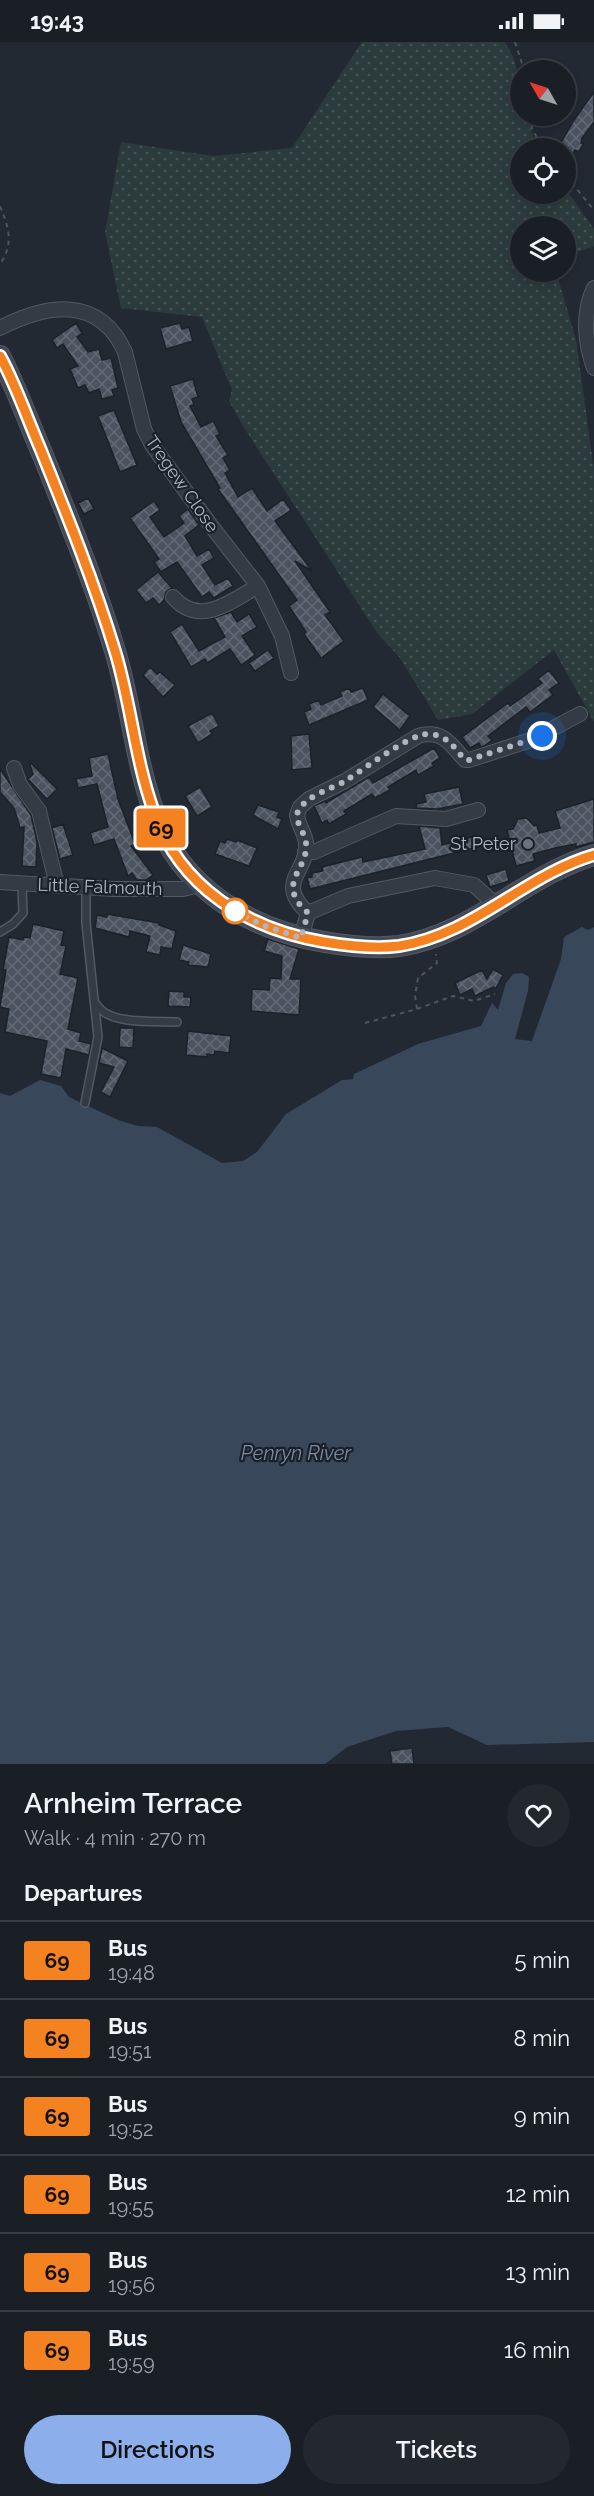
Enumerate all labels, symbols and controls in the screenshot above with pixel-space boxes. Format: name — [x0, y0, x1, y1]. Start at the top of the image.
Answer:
text: 19:43 — [30, 8, 84, 34]
north arrow — [510, 60, 576, 126]
map controls — [510, 60, 576, 282]
button: locate — [510, 138, 576, 204]
button: layers — [510, 216, 576, 282]
street label: Tregew Close — [141, 431, 224, 537]
your location — [527, 721, 557, 751]
line badge: 69 — [134, 808, 188, 848]
text: 69 — [148, 816, 174, 841]
place label: St Peter — [450, 833, 517, 854]
marker: St Peter — [521, 837, 535, 851]
street label: Little Falmouth — [37, 874, 163, 899]
unlabelled marker — [222, 898, 248, 924]
water label: Penryn River — [241, 1441, 352, 1465]
button: heart — [507, 1784, 570, 1847]
text: Arnheim Terrace — [24, 1787, 242, 1820]
text: Walk · 4 min · 270 m — [24, 1826, 206, 1850]
text: Departures — [24, 1880, 142, 1906]
text: Bus — [108, 1935, 147, 1961]
text: 5 min — [515, 1947, 570, 1973]
text: 69 — [44, 1948, 70, 1973]
text: 19:48 — [108, 1961, 155, 1985]
text: Bus — [108, 2013, 147, 2039]
text: 8 min — [514, 2025, 570, 2051]
text: 69 — [44, 2026, 70, 2051]
text: 19:51 — [108, 2039, 152, 2063]
text: Bus — [108, 2091, 147, 2117]
text: 9 min — [514, 2103, 570, 2129]
text: 69 — [44, 2104, 70, 2129]
text: 19:52 — [108, 2117, 153, 2141]
text: Bus — [108, 2169, 147, 2195]
text: 12 min — [506, 2181, 570, 2207]
text: 69 — [44, 2182, 70, 2207]
text: 19:55 — [108, 2195, 154, 2219]
text: Bus — [108, 2247, 147, 2273]
text: 13 min — [505, 2259, 570, 2285]
text: 69 — [44, 2260, 70, 2285]
text: 19:56 — [108, 2273, 155, 2297]
text: Bus — [108, 2325, 147, 2351]
text: 16 min — [504, 2337, 570, 2363]
text: 69 — [44, 2338, 70, 2363]
text: 19:59 — [108, 2351, 155, 2375]
button: Directions — [24, 2415, 291, 2484]
button: Tickets — [303, 2415, 570, 2484]

